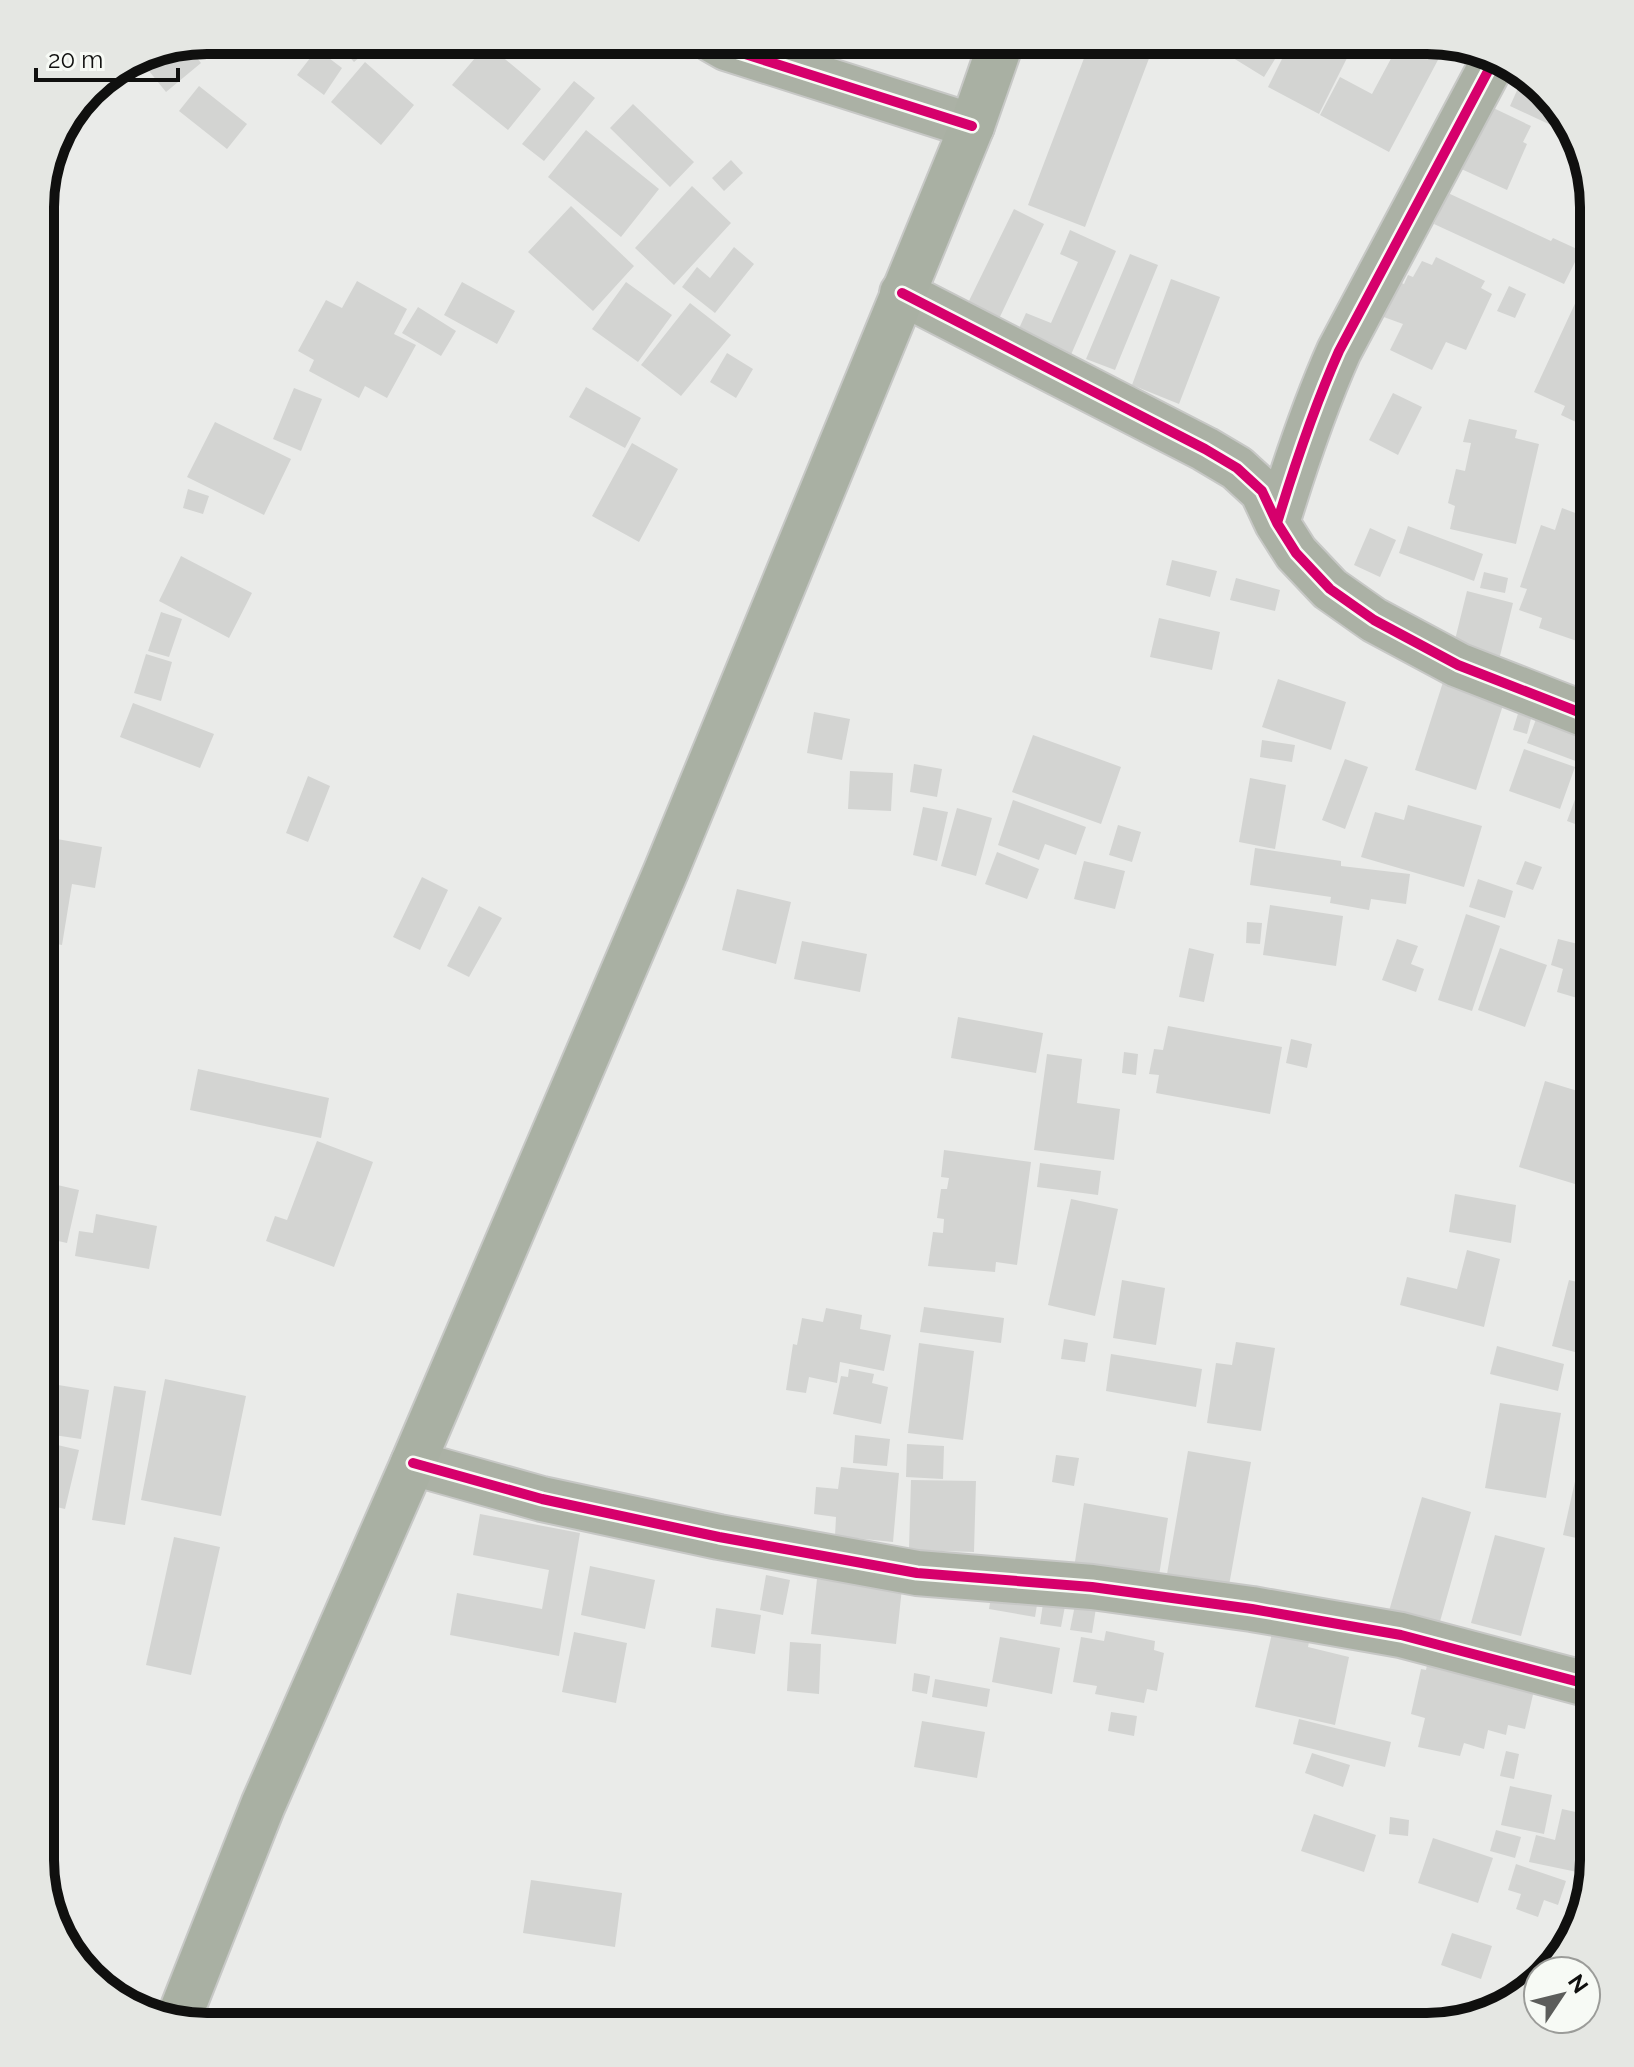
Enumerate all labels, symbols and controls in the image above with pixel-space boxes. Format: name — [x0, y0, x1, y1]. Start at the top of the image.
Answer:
scale bar — [36, 32, 178, 82]
text: 20 m — [48, 45, 103, 74]
north arrow — [1522, 1955, 1602, 2035]
text: N — [1563, 1969, 1594, 1998]

